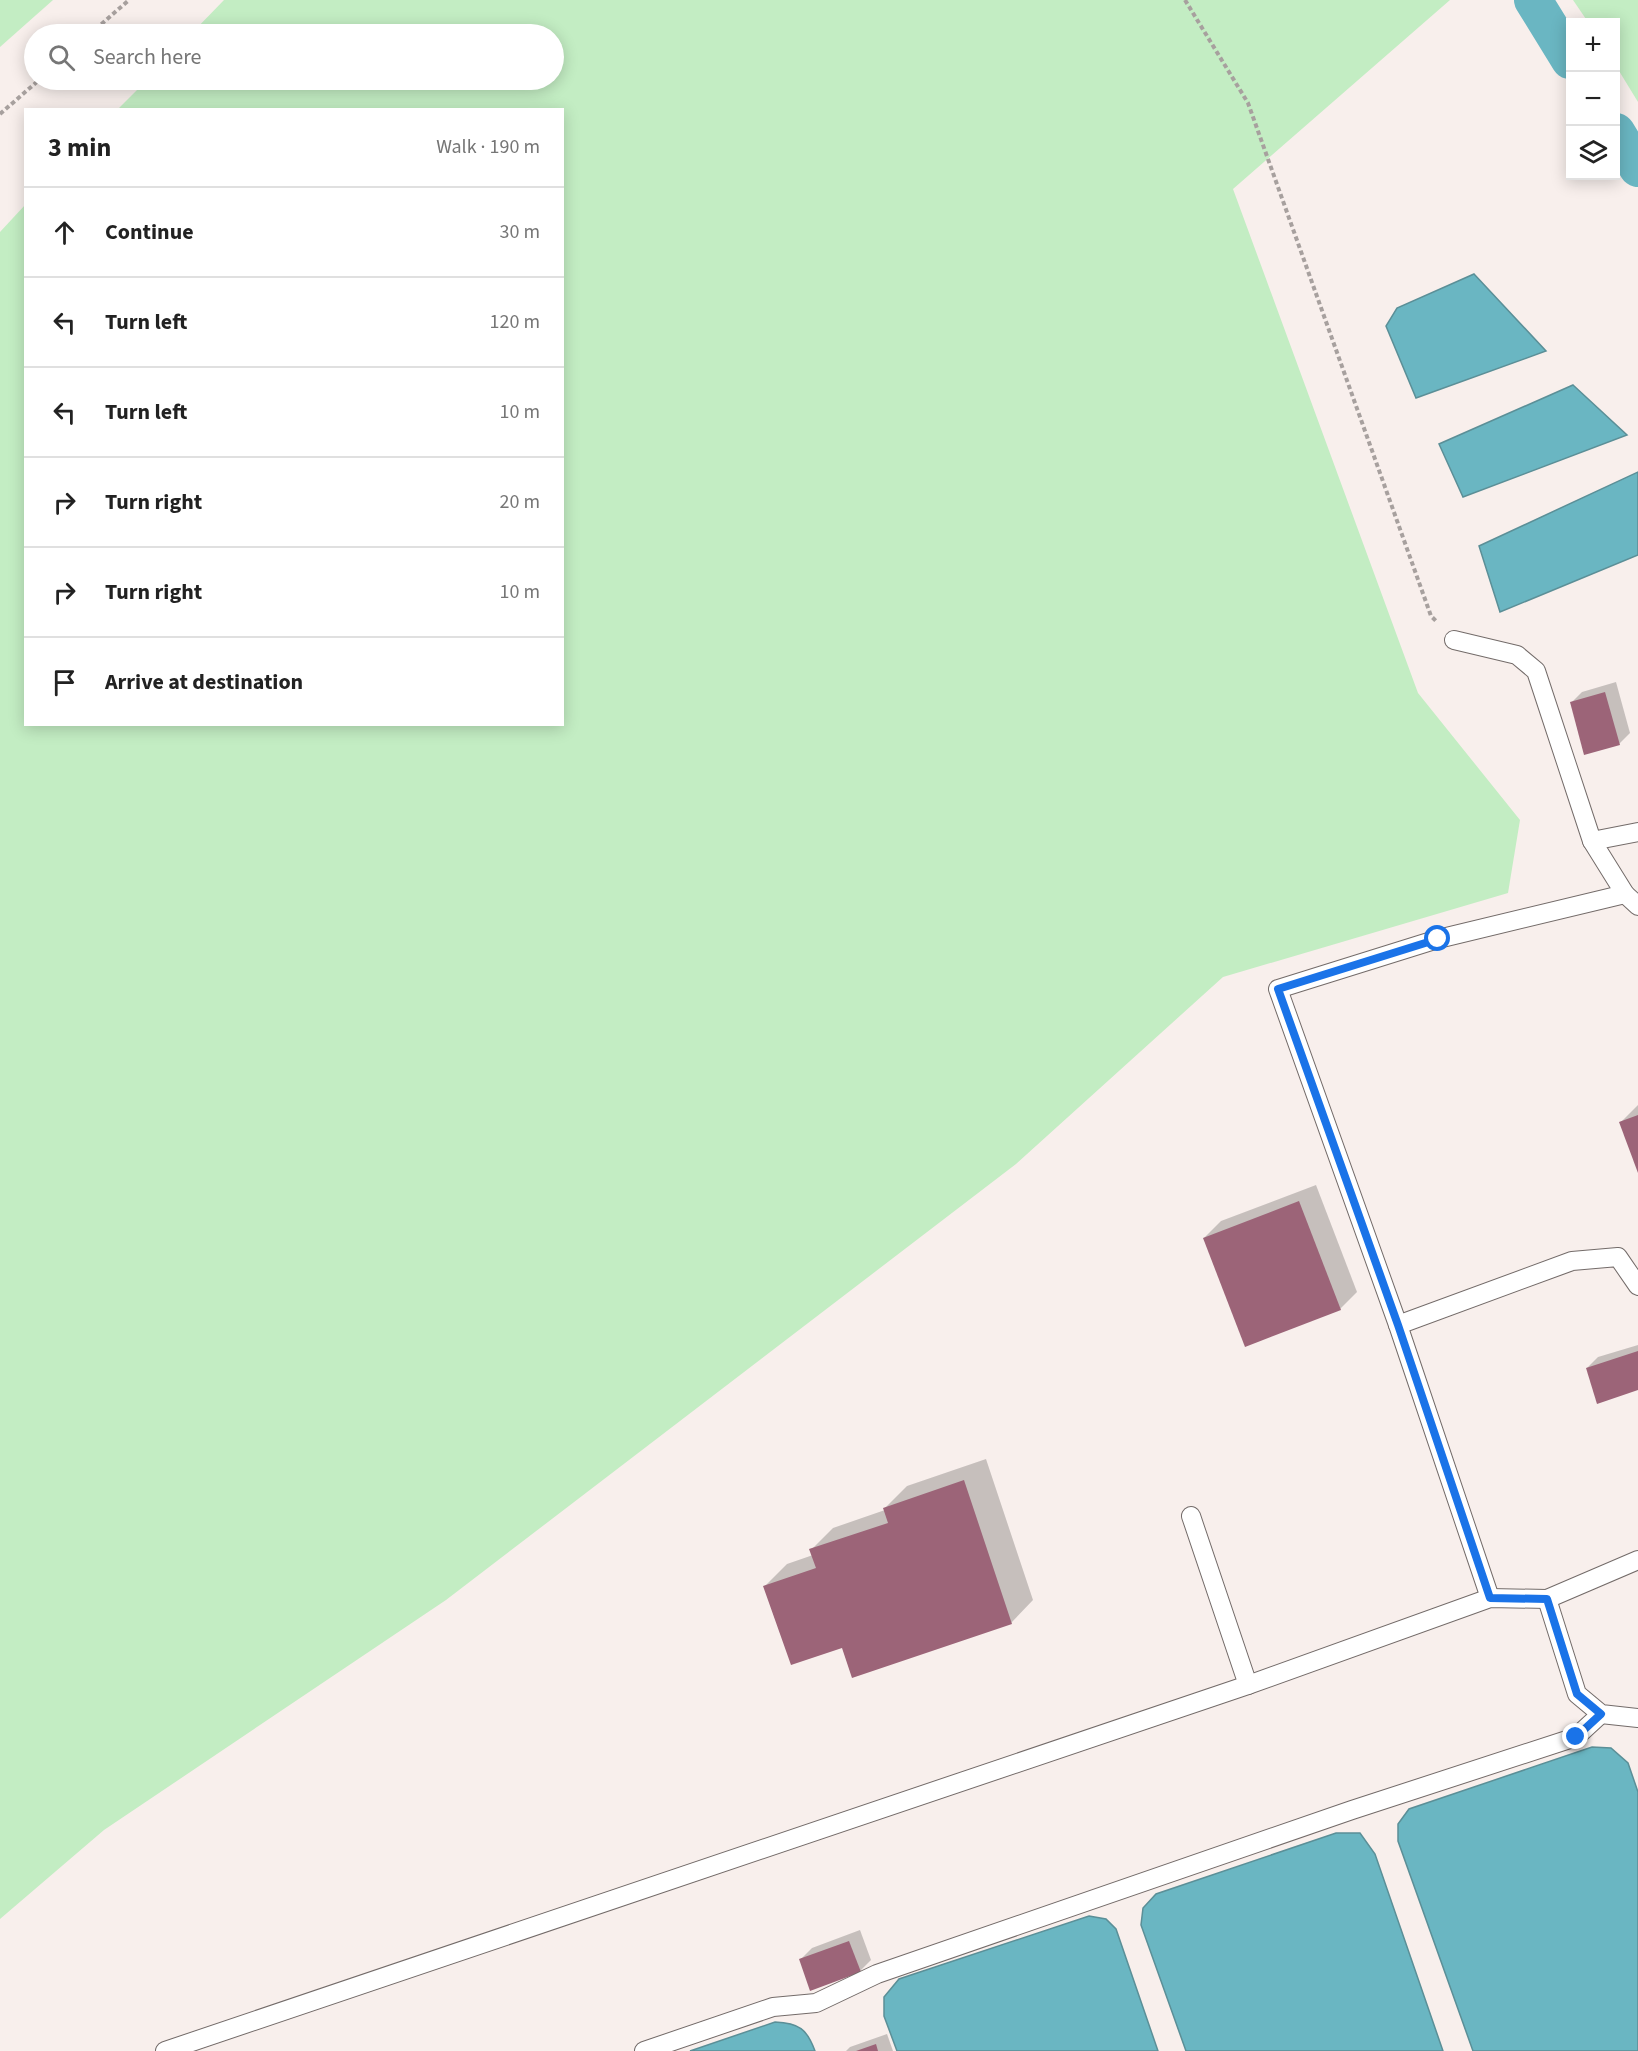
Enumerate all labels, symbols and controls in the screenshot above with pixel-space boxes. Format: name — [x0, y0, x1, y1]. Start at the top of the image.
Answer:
map controls — [1566, 18, 1620, 180]
button: + — [1566, 18, 1620, 72]
search box — [24, 24, 564, 90]
icon: search — [45, 41, 78, 74]
text: Search here — [93, 41, 201, 73]
button: − — [1566, 72, 1620, 126]
button: layers — [1566, 126, 1620, 180]
text: 3 min — [48, 129, 111, 166]
text: Walk · 190 m — [436, 133, 540, 161]
icon: ahead — [48, 216, 81, 249]
text: Continue — [105, 216, 194, 248]
text: 30 m — [500, 218, 540, 246]
icon: left — [48, 306, 81, 339]
text: Turn left — [105, 306, 187, 338]
text: 120 m — [490, 308, 540, 336]
icon: left — [48, 396, 81, 429]
text: Turn left — [105, 396, 187, 428]
text: 10 m — [500, 398, 540, 426]
icon: right — [48, 486, 81, 519]
text: Turn right — [105, 486, 202, 518]
text: 20 m — [500, 488, 540, 516]
icon: right — [48, 576, 81, 609]
text: Turn right — [105, 576, 202, 608]
text: 10 m — [500, 578, 540, 606]
icon: arrive — [48, 666, 81, 699]
text: Arrive at destination — [105, 666, 303, 698]
route start — [1424, 925, 1450, 951]
route end — [1562, 1723, 1588, 1749]

